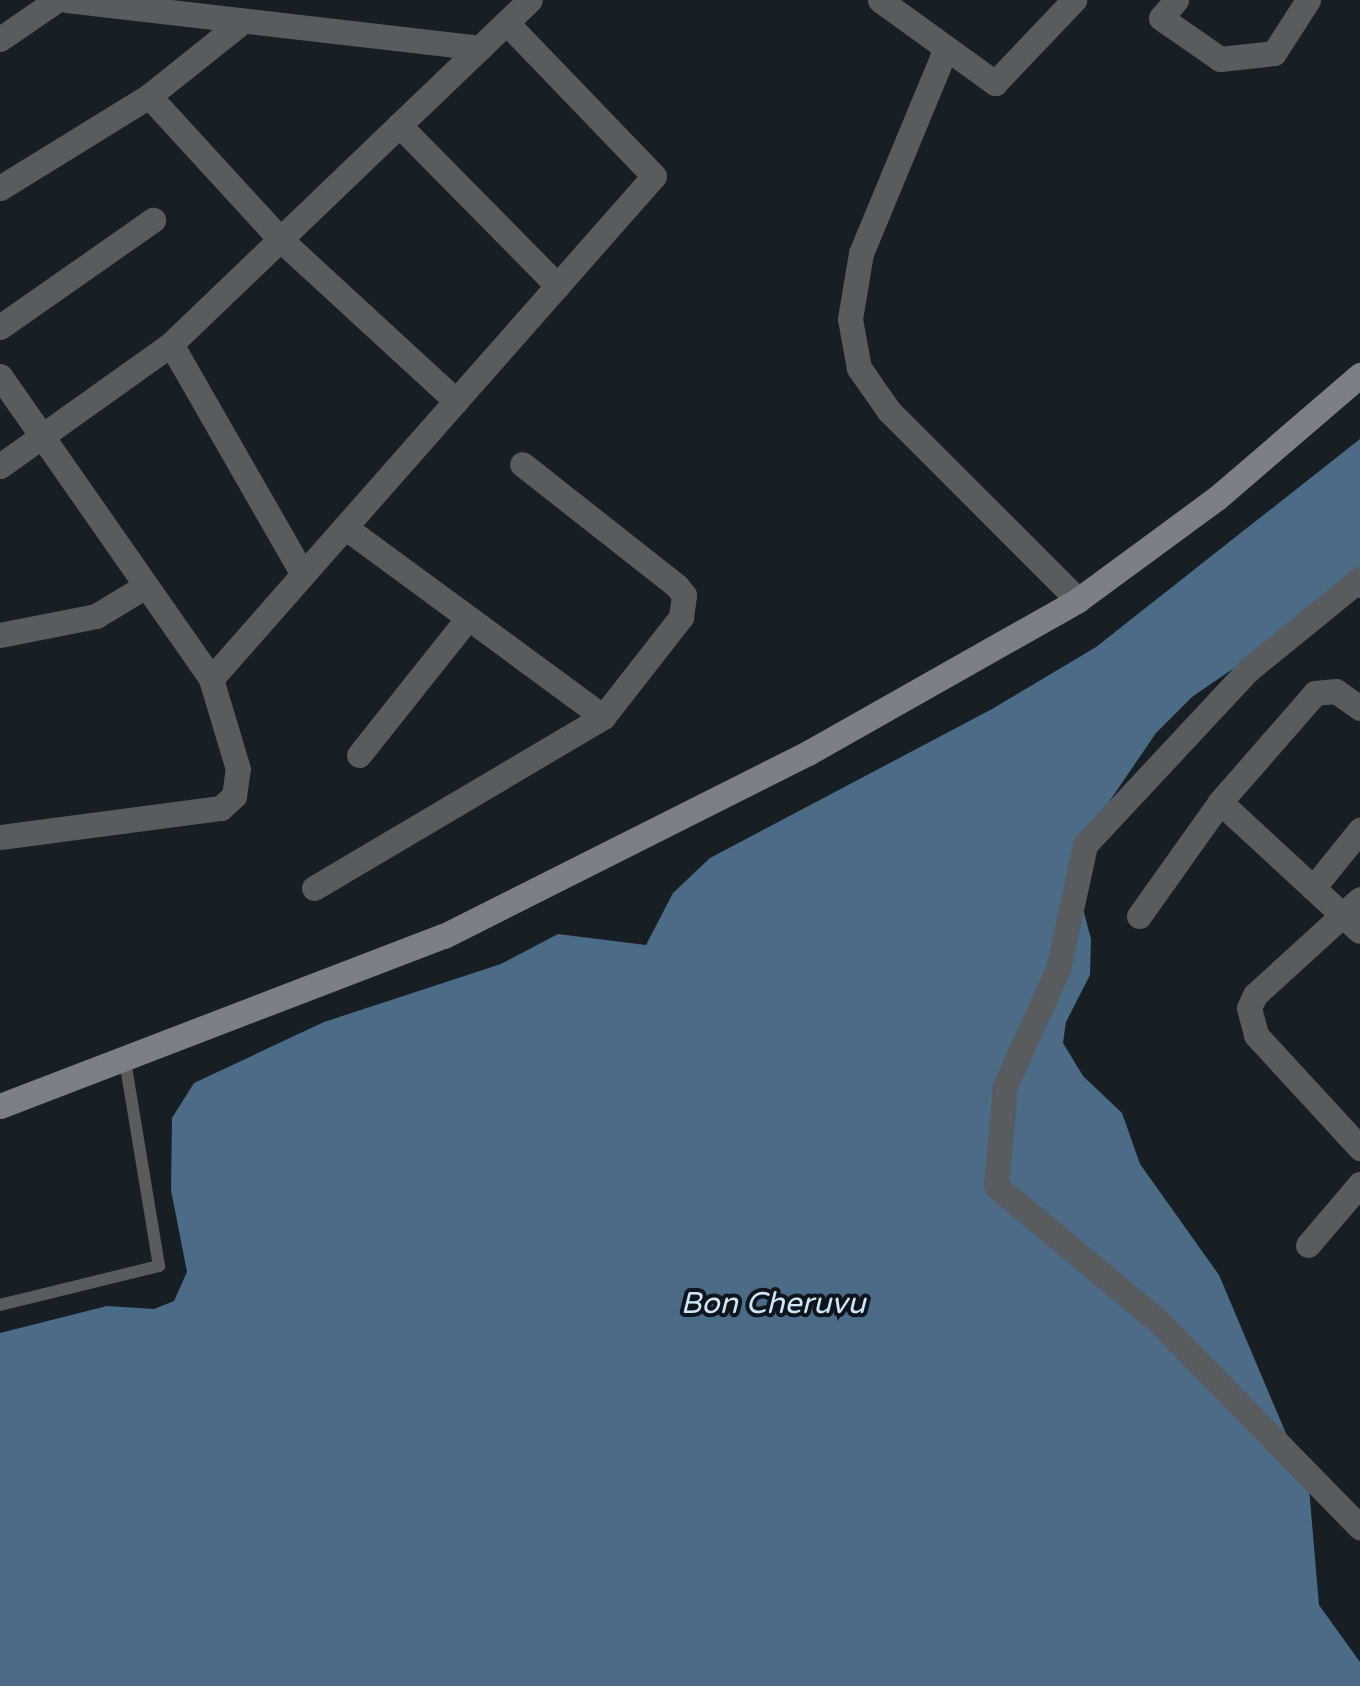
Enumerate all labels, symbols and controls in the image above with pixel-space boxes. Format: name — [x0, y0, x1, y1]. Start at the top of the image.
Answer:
water label: Bon Cheruvu — [681, 1286, 865, 1322]

